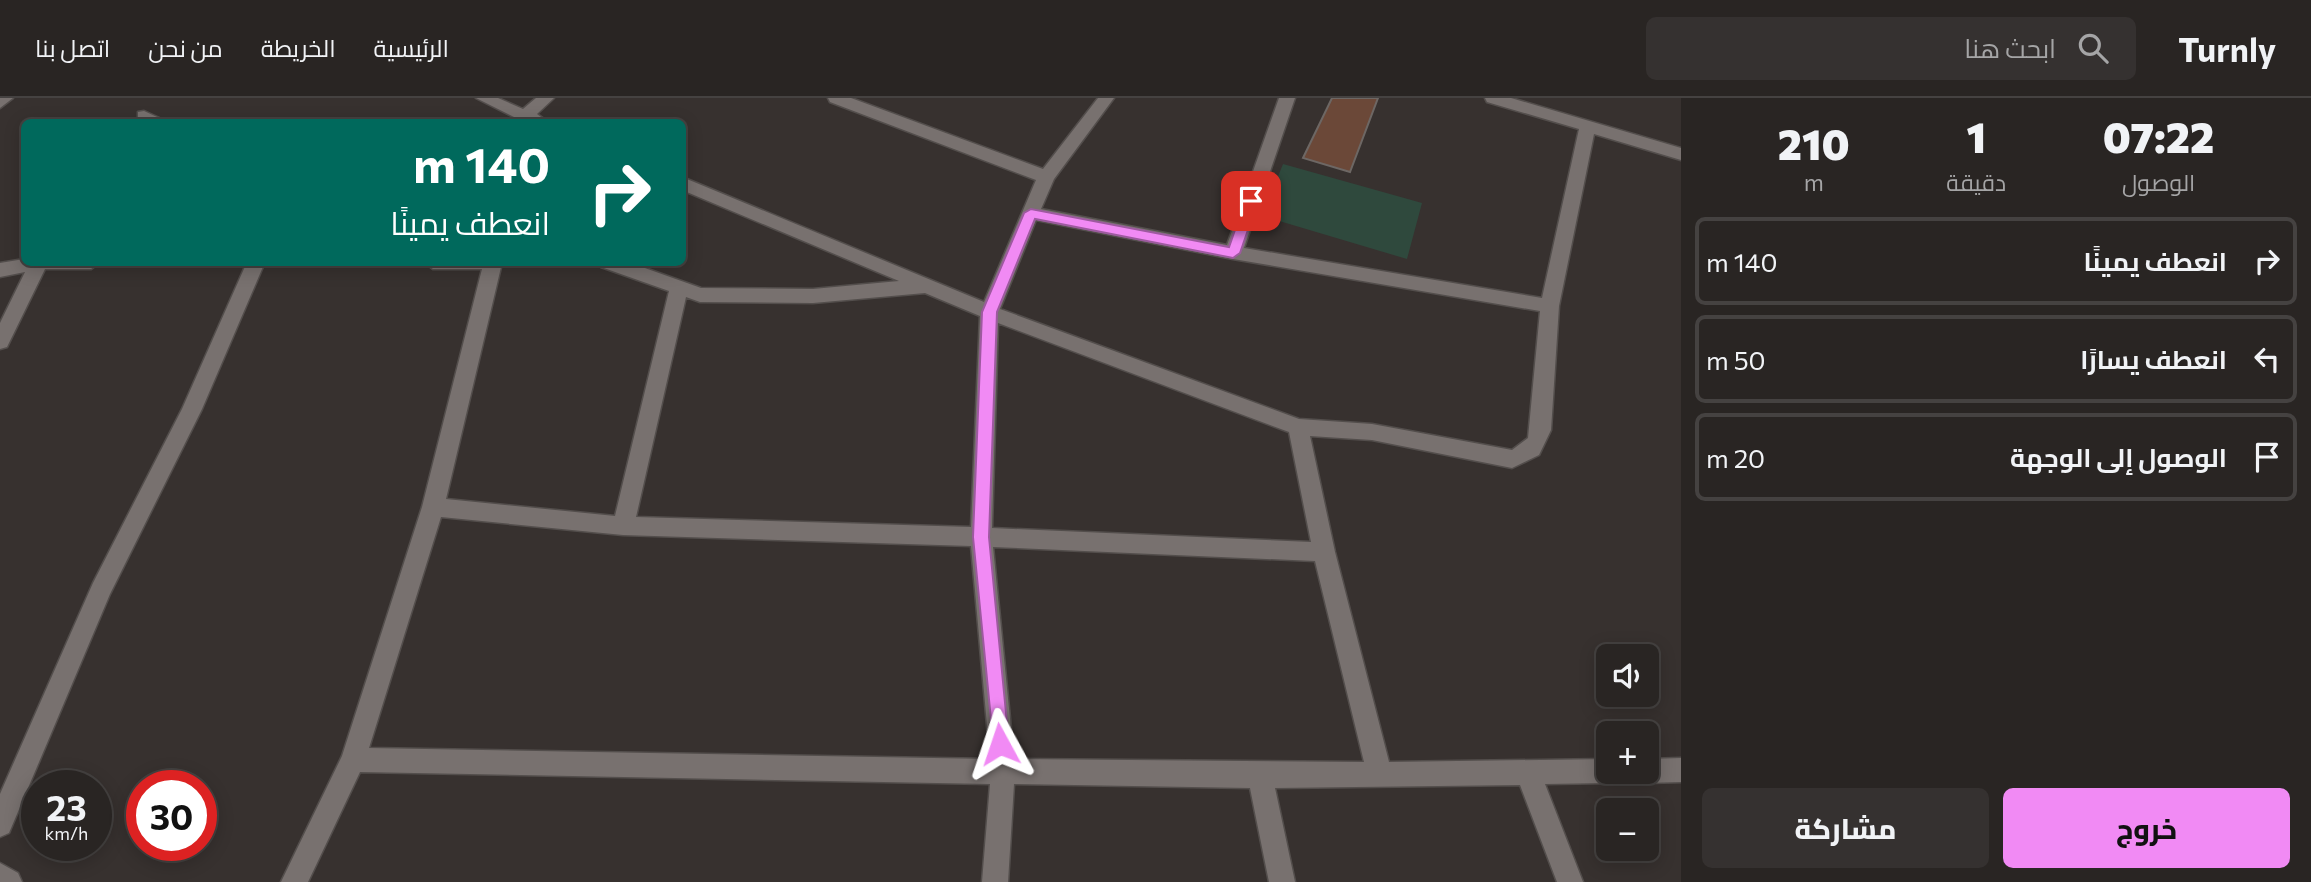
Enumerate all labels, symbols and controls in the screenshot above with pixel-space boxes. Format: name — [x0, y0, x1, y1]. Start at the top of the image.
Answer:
search box — [1646, 17, 2136, 80]
text: Turnly — [2178, 28, 2276, 69]
icon: search — [2074, 29, 2112, 67]
text: ابحث هنا — [1964, 32, 2056, 63]
text: اتصل بنا — [35, 33, 110, 62]
text: من نحن — [148, 33, 223, 62]
text: الخريطة — [261, 33, 336, 62]
text: الرئيسية — [374, 33, 449, 62]
text: 1 — [1966, 110, 1986, 162]
text: 07:22 — [2103, 110, 2214, 162]
text: 210 — [1778, 117, 1850, 169]
text: 140 m — [413, 133, 550, 193]
icon: right — [574, 147, 665, 238]
text: m — [1804, 168, 1824, 196]
text: دقيقة — [1946, 168, 2006, 196]
text: الوصول — [2122, 168, 2195, 196]
pin — [1221, 171, 1281, 231]
icon: arrive — [1232, 182, 1270, 220]
text: انعطف يمينًا — [390, 202, 550, 242]
icon: right — [2248, 242, 2286, 280]
text: انعطف يمينًا — [2083, 245, 2227, 276]
text: 140 m — [1706, 246, 1777, 277]
icon: left — [2248, 340, 2286, 378]
text: انعطف يسارًا — [2080, 343, 2227, 374]
text: 50 m — [1706, 344, 1766, 375]
icon: arrive — [2248, 438, 2286, 476]
text: الوصول إلى الوجهة — [2010, 441, 2227, 472]
text: 20 m — [1706, 442, 1765, 473]
map controls — [1596, 644, 1659, 861]
button: sound — [1596, 644, 1659, 707]
position arrow — [963, 707, 1037, 781]
button: + — [1596, 721, 1659, 784]
speed limit sign: 30 — [126, 770, 217, 861]
text: 23 — [46, 785, 87, 828]
button: مشاركة — [1702, 788, 1989, 868]
button: خروج — [2003, 788, 2290, 868]
button: − — [1596, 798, 1659, 861]
text: km/h — [45, 822, 88, 844]

